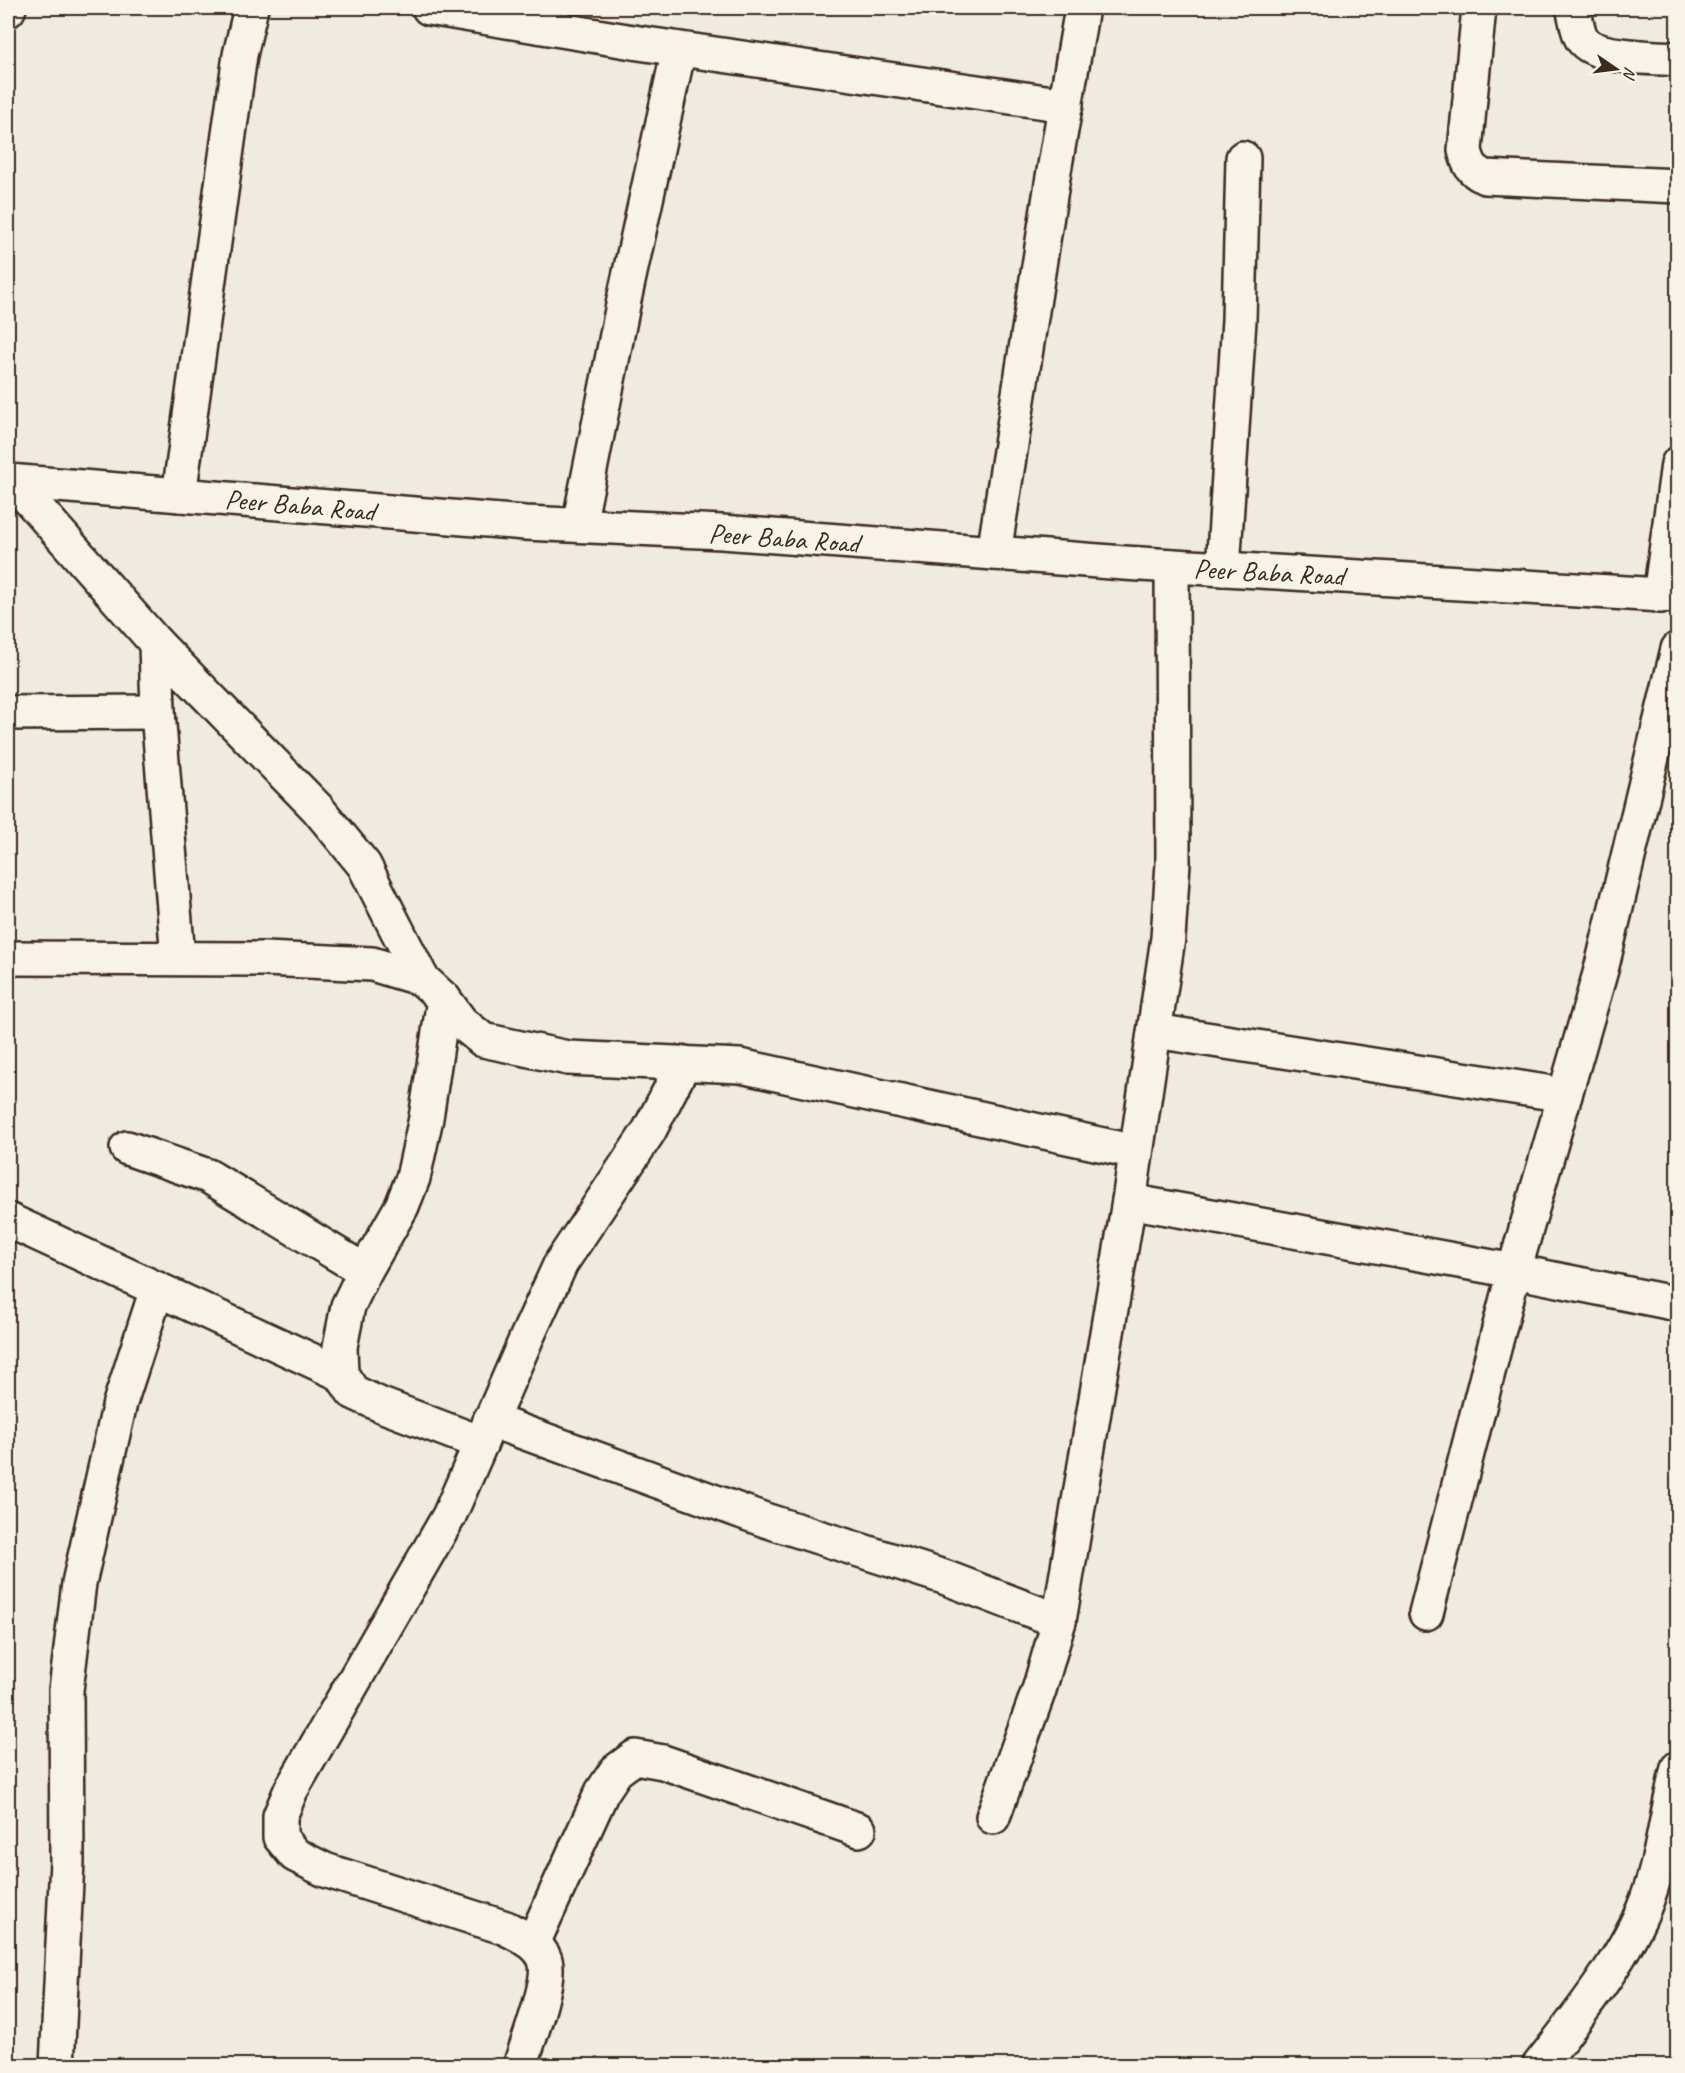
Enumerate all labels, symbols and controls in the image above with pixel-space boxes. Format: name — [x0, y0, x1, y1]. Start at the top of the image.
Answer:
north arrow — [1586, 39, 1646, 99]
text: N — [1618, 65, 1640, 83]
street label: Peer Baba Road — [223, 481, 380, 529]
street label: Peer Baba Road — [708, 515, 864, 561]
street label: Peer Baba Road — [1193, 551, 1349, 594]

